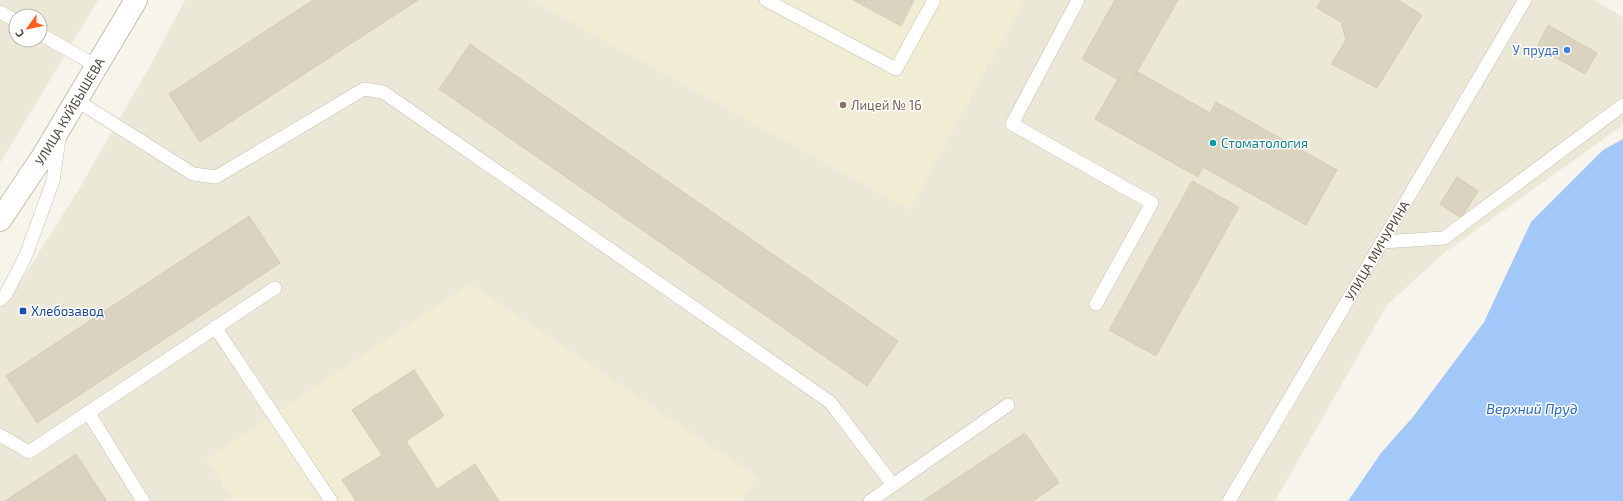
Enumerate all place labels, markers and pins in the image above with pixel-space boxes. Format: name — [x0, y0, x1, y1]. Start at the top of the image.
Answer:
place label: У пруда — [1513, 42, 1559, 58]
marker: У пруда — [1562, 45, 1572, 55]
place label: Лицей № 16 — [851, 97, 922, 113]
marker: Лицей № 16 — [838, 100, 848, 110]
place label: Стоматология — [1221, 135, 1308, 151]
marker: Стоматология — [1208, 138, 1218, 148]
place label: Хлебозавод — [31, 303, 104, 319]
marker: Хлебозавод — [18, 306, 28, 316]

